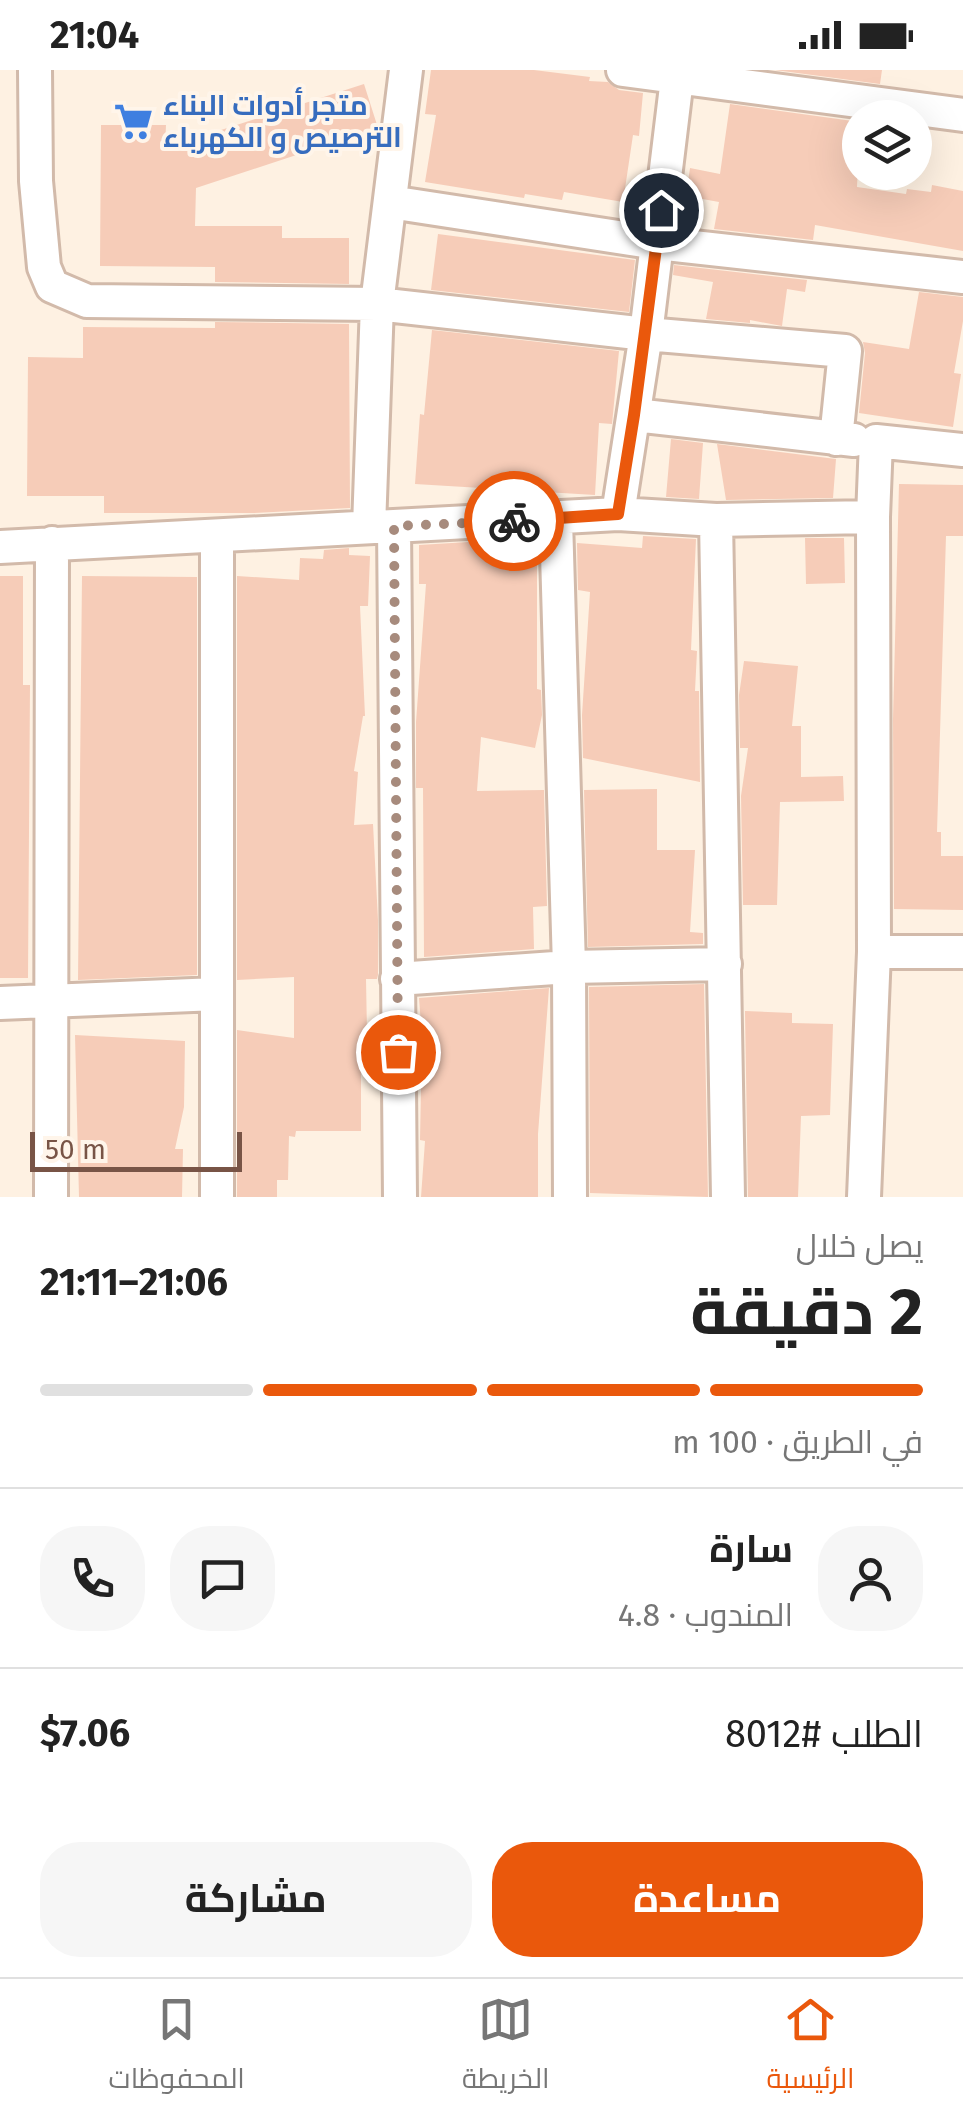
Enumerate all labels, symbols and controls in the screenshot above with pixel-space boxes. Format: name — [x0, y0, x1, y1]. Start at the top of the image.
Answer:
text: 21:04 — [50, 12, 139, 58]
place label: متجر أدوات البناء الترصيص و الكهرباء — [163, 87, 402, 155]
supermarket icon: متجر أدوات البناء الترصيص و الكهرباء — [112, 100, 154, 142]
map controls — [842, 100, 932, 190]
button: layers — [842, 100, 932, 190]
pin — [619, 168, 704, 253]
icon: home — [634, 183, 689, 238]
courier — [464, 471, 564, 571]
icon: bike — [487, 494, 542, 549]
pin — [356, 1010, 441, 1095]
icon: bag — [371, 1025, 426, 1080]
scale bar — [30, 1127, 242, 1172]
text: 50 m — [45, 1133, 106, 1166]
text: يصل خلال — [796, 1227, 923, 1265]
text: 21:06–21:11 — [40, 1259, 228, 1305]
text: 2 دقيقة — [690, 1273, 923, 1351]
text: في الطريق · 100 m — [672, 1423, 923, 1461]
button: phone — [40, 1526, 145, 1631]
button: chat — [170, 1526, 275, 1631]
text: سارة — [710, 1526, 793, 1572]
button: person — [818, 1526, 923, 1631]
text: المندوب · 4.8 — [618, 1596, 793, 1634]
text: $7.06 — [40, 1710, 130, 1756]
text: الطلب #8012 — [725, 1711, 923, 1757]
button: مشاركة — [40, 1842, 472, 1957]
button: مساعدة — [492, 1842, 923, 1957]
tab: المحفوظات — [109, 1992, 245, 2104]
tab: الخريطة — [462, 1992, 549, 2104]
tab: الرئيسية — [767, 1992, 854, 2104]

